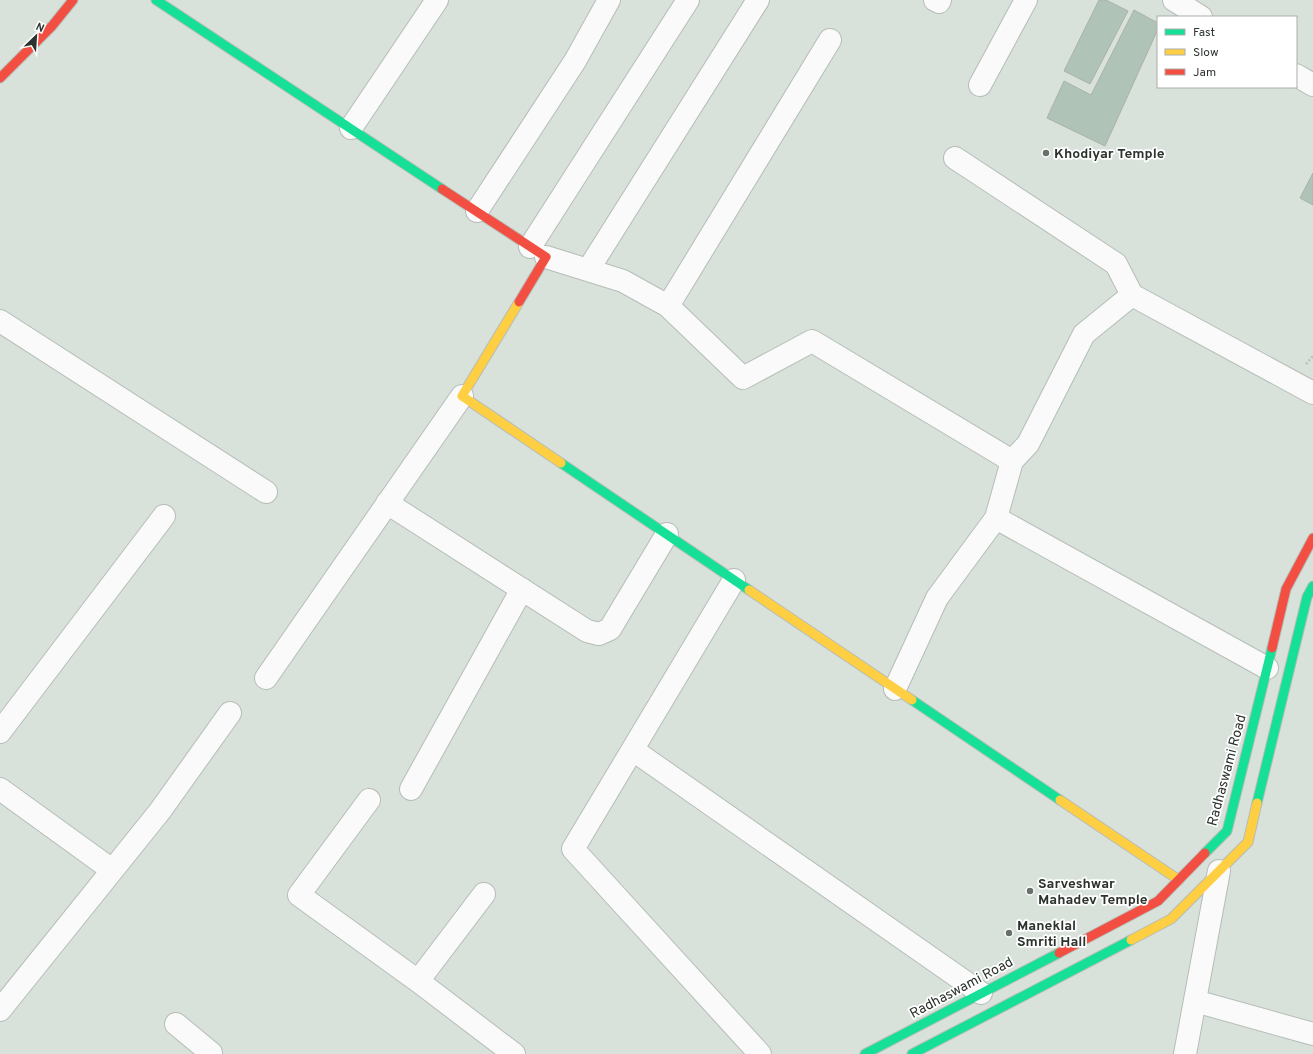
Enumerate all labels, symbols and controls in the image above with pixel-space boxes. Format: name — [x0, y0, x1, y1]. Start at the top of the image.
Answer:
north arrow — [16, 16, 56, 56]
legend — [1157, 16, 1297, 88]
text: N — [33, 20, 46, 36]
text: Fast — [1193, 25, 1215, 41]
text: Slow — [1193, 45, 1219, 61]
text: Jam — [1193, 65, 1216, 81]
place label: Khodiyar Temple — [1054, 146, 1165, 163]
marker: Khodiyar Temple — [1041, 148, 1051, 158]
street label: Radhaswami Road — [1204, 713, 1251, 828]
place label: Sarveshwar Mahadev Temple — [1038, 876, 1148, 909]
marker: Sarveshwar Mahadev Temple — [1025, 886, 1035, 896]
place label: Maneklal Smriti Hall — [1017, 918, 1086, 951]
marker: Maneklal Smriti Hall — [1004, 928, 1014, 938]
street label: Radhaswami Road — [907, 954, 1016, 1023]

